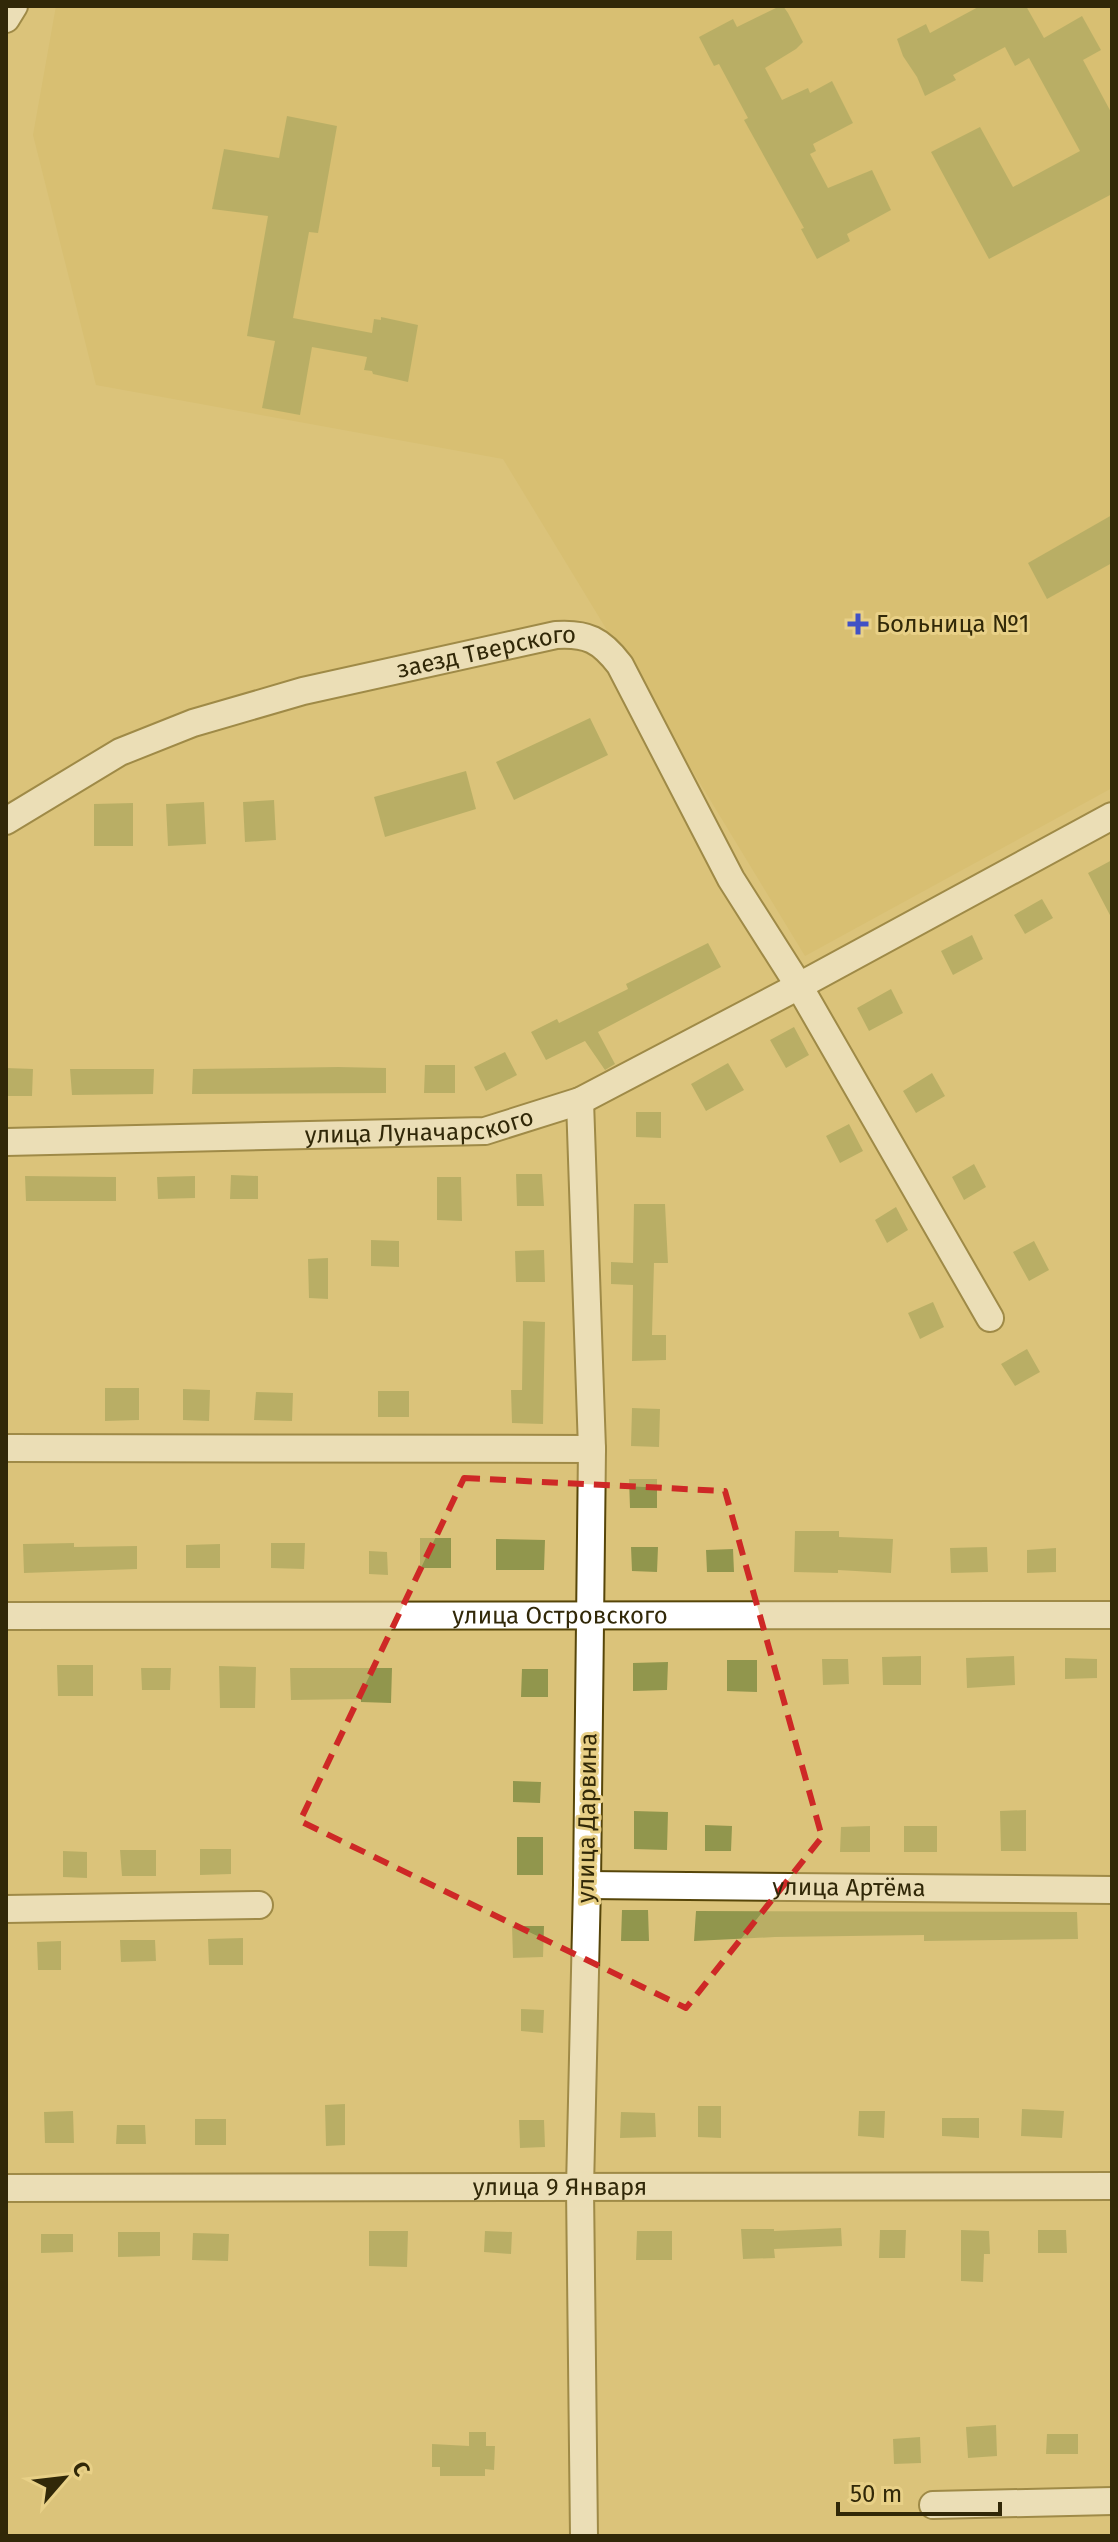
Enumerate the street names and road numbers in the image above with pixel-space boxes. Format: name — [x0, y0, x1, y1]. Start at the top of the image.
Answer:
street label: заезд Тверского — [394, 621, 577, 684]
street label: улица Луначарского — [304, 1103, 537, 1149]
street label: улица Островского — [452, 1601, 668, 1630]
street label: улица Дарвина — [572, 1733, 602, 1903]
street label: улица Артёма — [772, 1873, 926, 1902]
street label: улица 9 Января — [473, 2173, 647, 2201]

